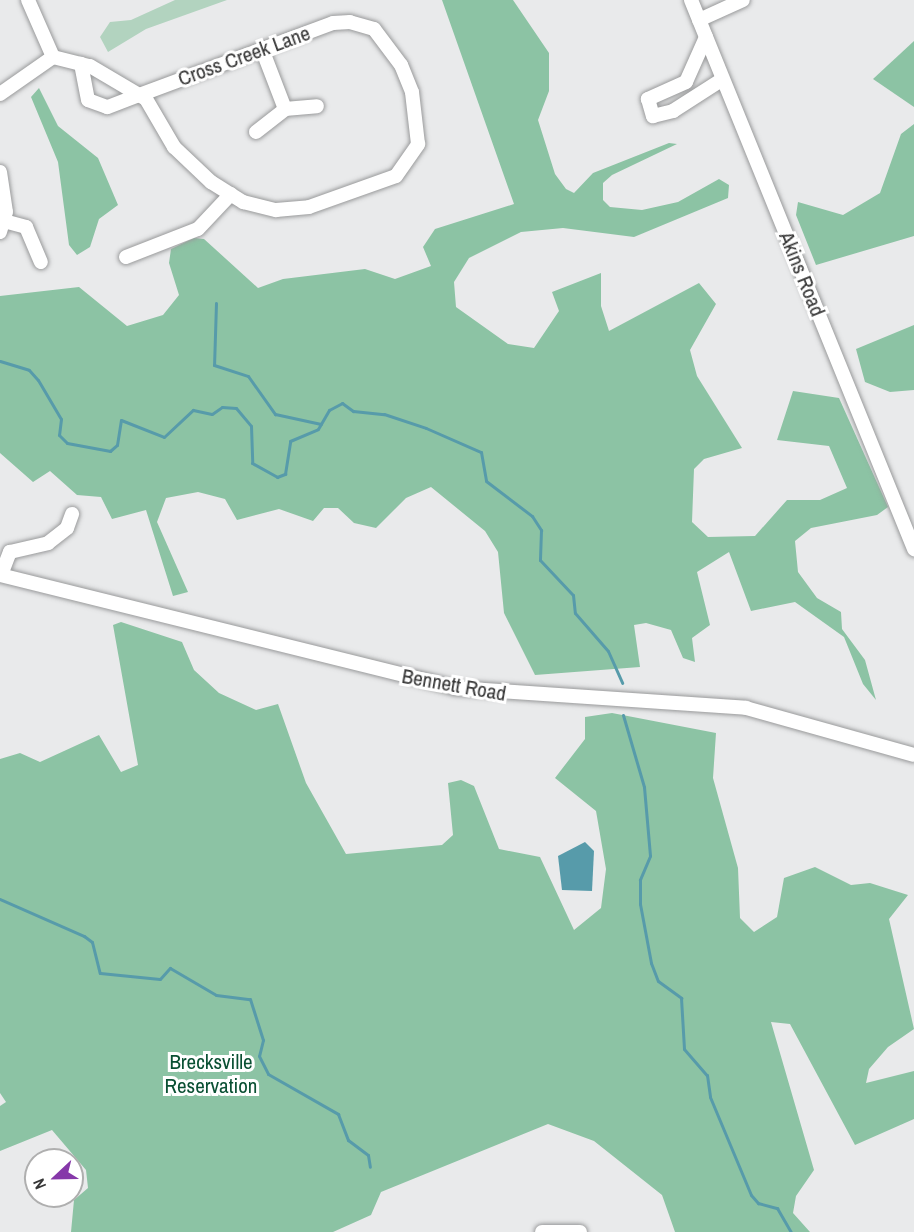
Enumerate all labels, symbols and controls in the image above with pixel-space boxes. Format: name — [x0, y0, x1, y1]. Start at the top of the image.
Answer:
street label: Cross Creek Lane — [174, 20, 314, 92]
street label: Akins Road — [774, 228, 830, 320]
street label: Bennett Road — [400, 663, 508, 707]
park label: Brecksville Reservation — [165, 1049, 257, 1099]
north arrow — [24, 1148, 84, 1208]
text: N — [27, 1175, 51, 1193]

